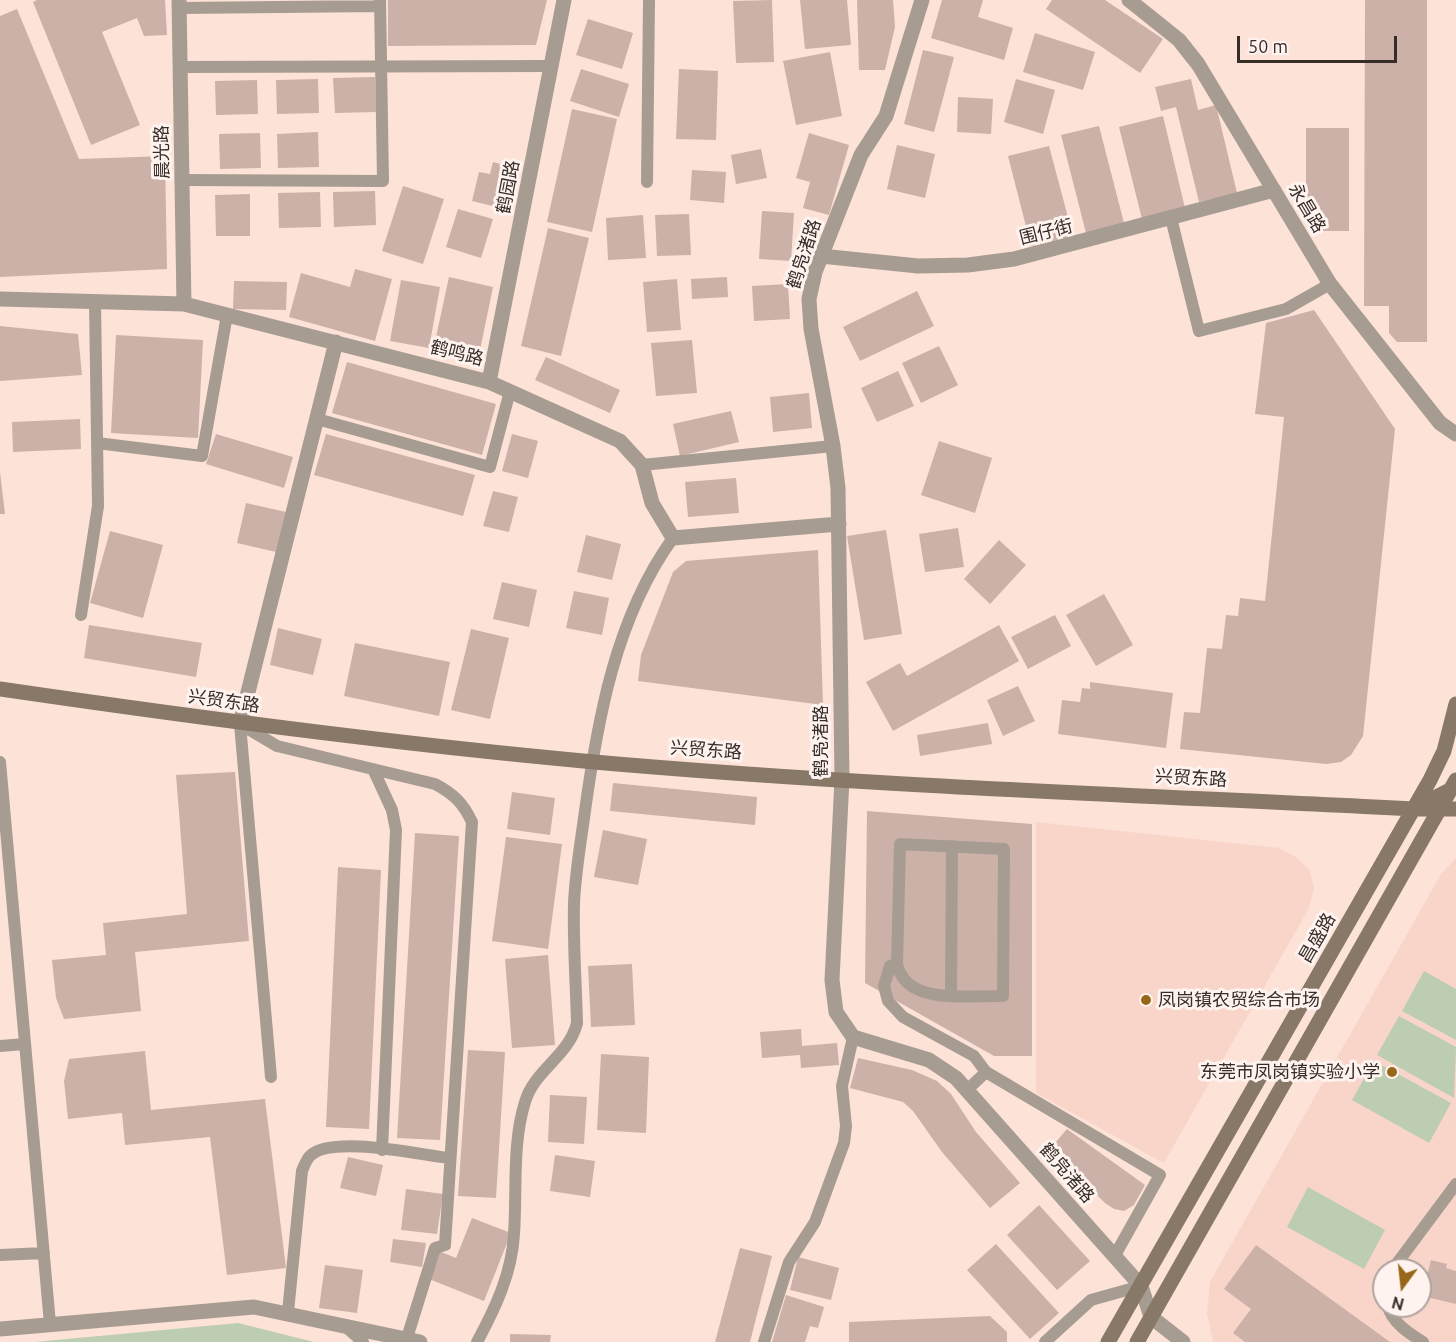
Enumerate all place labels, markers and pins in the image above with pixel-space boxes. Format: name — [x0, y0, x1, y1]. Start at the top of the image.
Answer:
place label: 凤岗镇农贸综合市场 — [1158, 989, 1320, 1011]
marker: 凤岗镇农贸综合市场 — [1139, 993, 1153, 1007]
place label: 东莞市凤岗镇实验小学 — [1200, 1061, 1380, 1083]
marker: 东莞市凤岗镇实验小学 — [1385, 1065, 1399, 1079]

